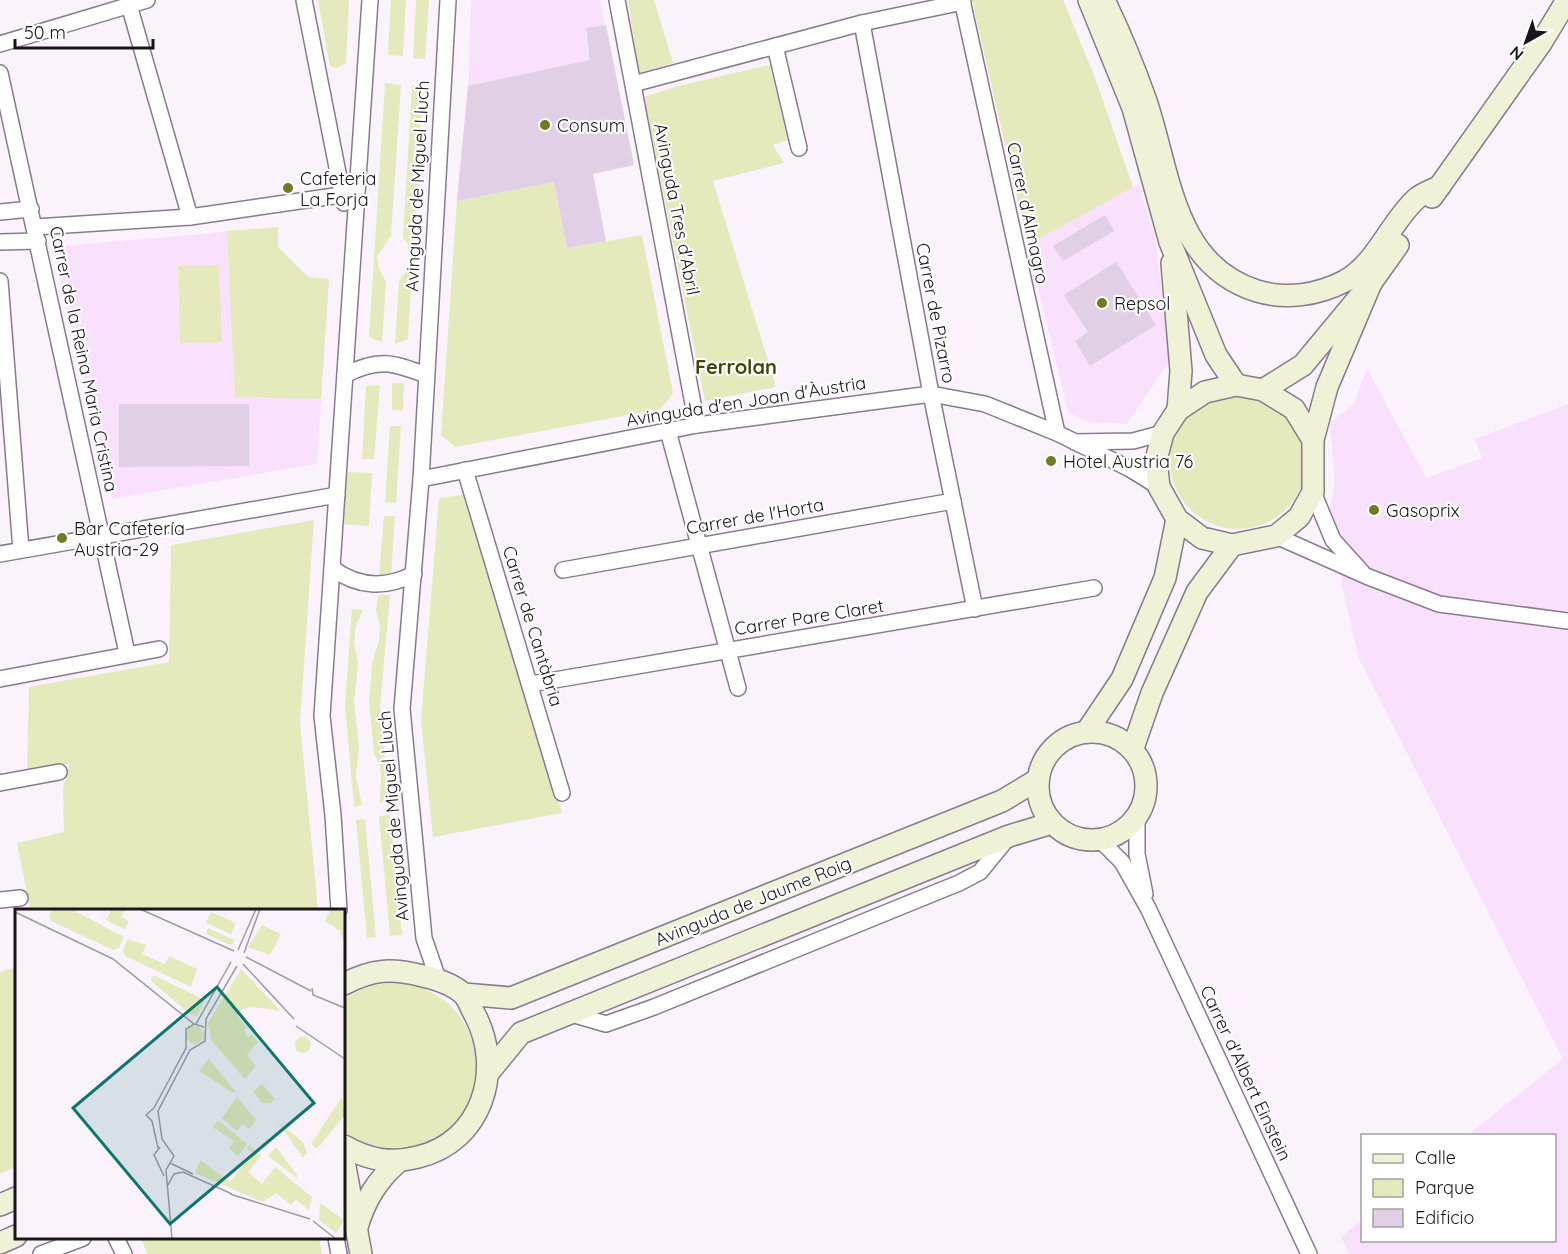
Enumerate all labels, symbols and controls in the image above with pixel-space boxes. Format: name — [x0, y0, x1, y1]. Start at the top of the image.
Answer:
scale bar — [15, 12, 153, 50]
north arrow — [1496, 12, 1556, 72]
text: 50 m — [24, 21, 66, 44]
text: N — [1505, 42, 1527, 65]
street label: Avinguda de Miguel Lluch — [400, 80, 434, 292]
place label: Consum — [557, 114, 625, 137]
marker: Consum — [538, 118, 552, 132]
street label: Avinguda Tres d'Abril — [649, 121, 705, 297]
street label: Carrer d'Almagro — [1002, 140, 1054, 286]
place label: Cafeteria La Forja — [300, 167, 377, 211]
marker: Cafeteria La Forja — [281, 181, 295, 195]
street label: Carrer de la Reina Maria Cristina — [45, 224, 123, 494]
street label: Carrer de Pizarro — [911, 241, 961, 385]
place label: Repsol — [1114, 292, 1171, 315]
marker: Repsol — [1095, 296, 1109, 310]
district label: Ferrolan — [695, 354, 777, 379]
street label: Avinguda d'en Joan d'Àustria — [624, 371, 868, 431]
place label: Hotel Austria 76 — [1063, 450, 1194, 473]
marker: Hotel Austria 76 — [1044, 454, 1058, 468]
street label: Carrer de l'Horta — [684, 493, 826, 539]
place label: Gasoprix — [1386, 499, 1460, 522]
marker: Gasoprix — [1367, 503, 1381, 517]
place label: Bar Cafetería Austria-29 — [74, 517, 185, 561]
marker: Bar Cafetería Austria-29 — [55, 531, 69, 545]
street label: Carrer de Cantàbria — [498, 543, 568, 709]
street label: Carrer Pare Claret — [733, 594, 885, 640]
street label: Avinguda de Miguel Lluch — [372, 710, 414, 922]
street label: Avinguda de Jaume Roig — [651, 851, 855, 951]
inset map — [15, 909, 345, 1239]
street label: Carrer d'Albert Einstein — [1195, 982, 1297, 1164]
legend — [1361, 1134, 1556, 1242]
text: Calle — [1415, 1146, 1456, 1169]
text: Parque — [1415, 1176, 1474, 1199]
text: Edificio — [1415, 1206, 1474, 1229]

